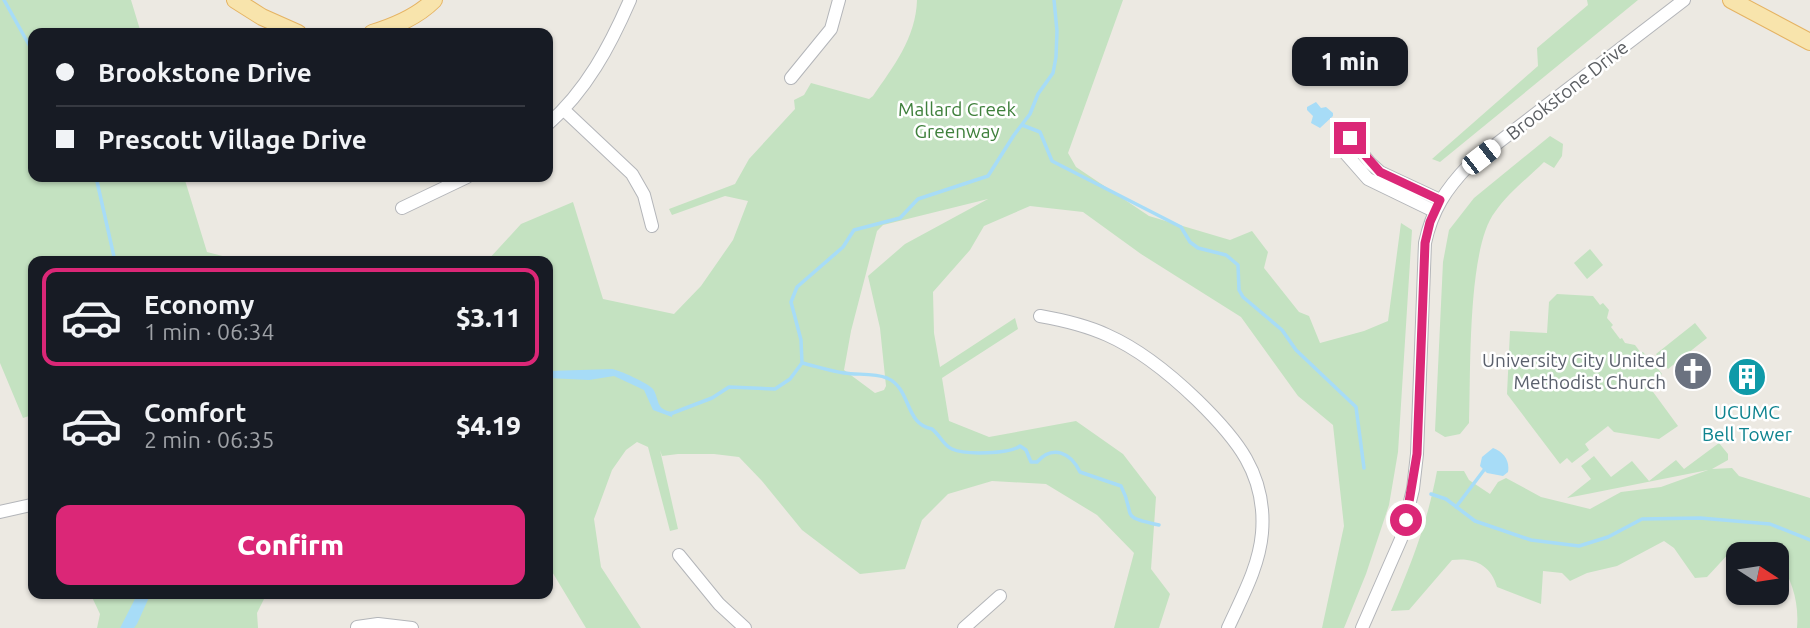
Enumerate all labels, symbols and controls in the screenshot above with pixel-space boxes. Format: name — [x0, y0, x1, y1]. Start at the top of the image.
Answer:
street label: Brookstone Drive — [1502, 36, 1632, 144]
callout: 1 min — [1292, 37, 1408, 86]
text: 1 min — [1321, 49, 1379, 74]
text: Brookstone Drive — [98, 58, 312, 87]
park label: Mallard Creek Greenway — [898, 98, 1016, 142]
route end — [1334, 122, 1366, 154]
text: Prescott Village Drive — [98, 125, 367, 154]
car — [1458, 136, 1505, 178]
icon: car — [60, 286, 123, 349]
text: Economy — [144, 290, 254, 319]
text: $3.11 — [456, 303, 521, 332]
text: 1 min · 06:34 — [144, 319, 275, 344]
place label: University City United Methodist Church — [1482, 349, 1666, 393]
church icon: University City United Methodist Church — [1672, 350, 1714, 392]
building icon: UCUMC Bell Tower — [1726, 356, 1768, 398]
icon: car — [60, 394, 123, 457]
text: Comfort — [144, 398, 247, 427]
place label: UCUMC Bell Tower — [1702, 401, 1792, 445]
text: $4.19 — [456, 411, 521, 440]
text: 2 min · 06:35 — [144, 427, 275, 452]
route start — [1390, 504, 1422, 536]
button: Confirm — [56, 505, 525, 585]
north arrow — [1726, 542, 1788, 606]
map controls — [1726, 542, 1789, 605]

